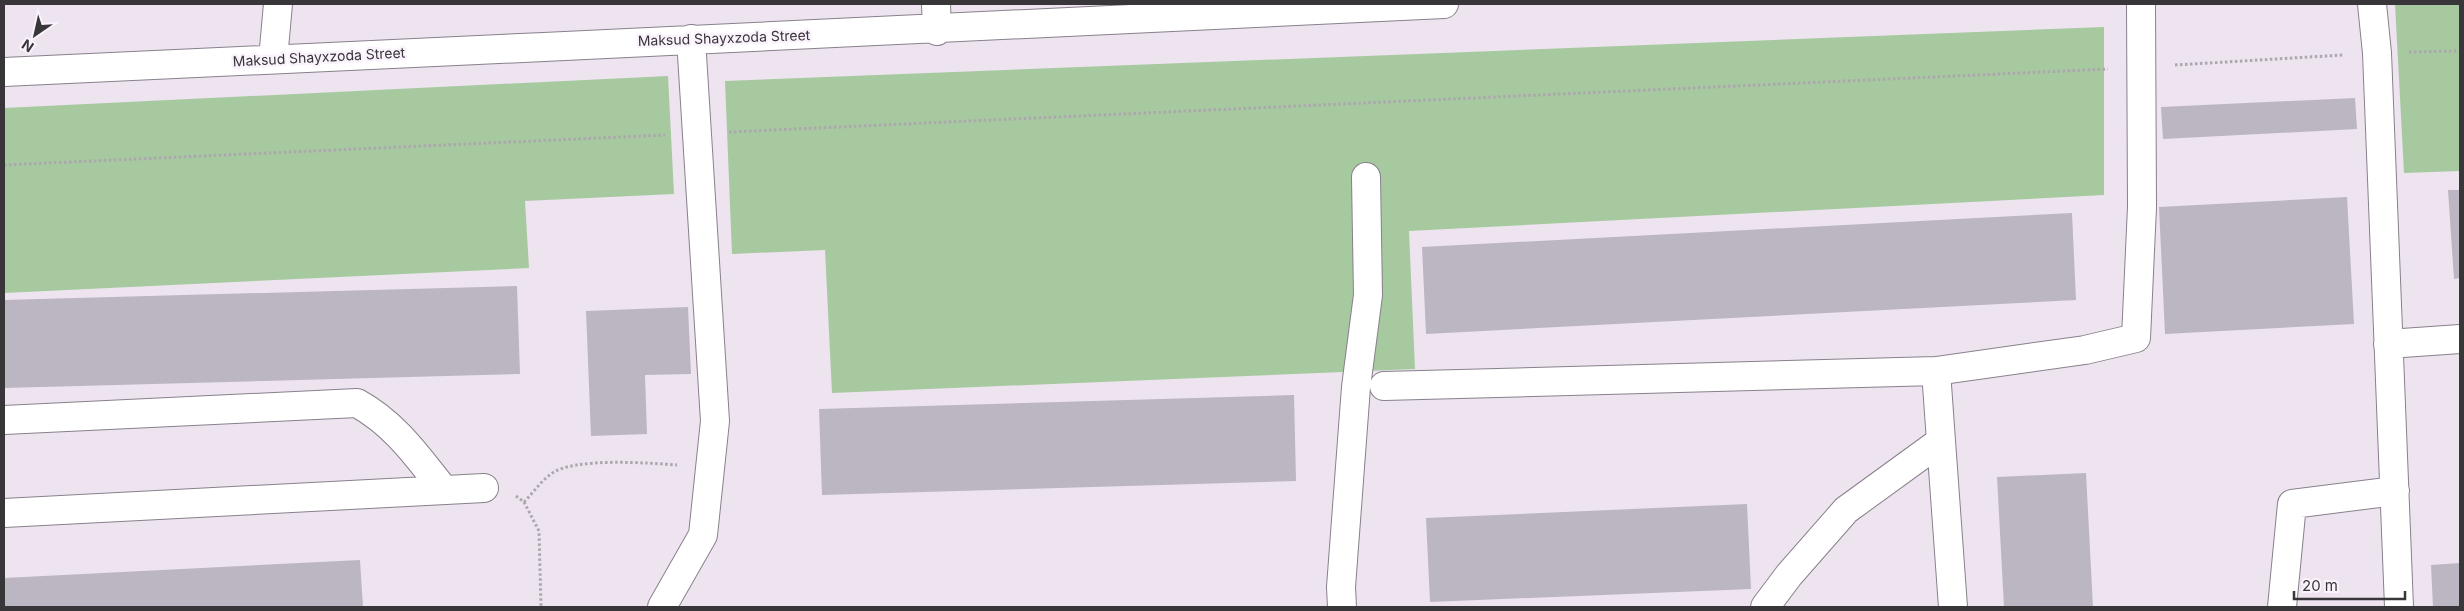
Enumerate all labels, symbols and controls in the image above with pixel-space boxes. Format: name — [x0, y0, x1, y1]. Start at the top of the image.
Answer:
north arrow — [10, 10, 60, 60]
street label: Maksud Shayxzoda Street — [637, 26, 811, 49]
text: N — [18, 36, 37, 56]
street label: Maksud Shayxzoda Street — [232, 43, 406, 70]
scale bar — [2294, 568, 2405, 600]
text: 20 m — [2302, 576, 2338, 595]

